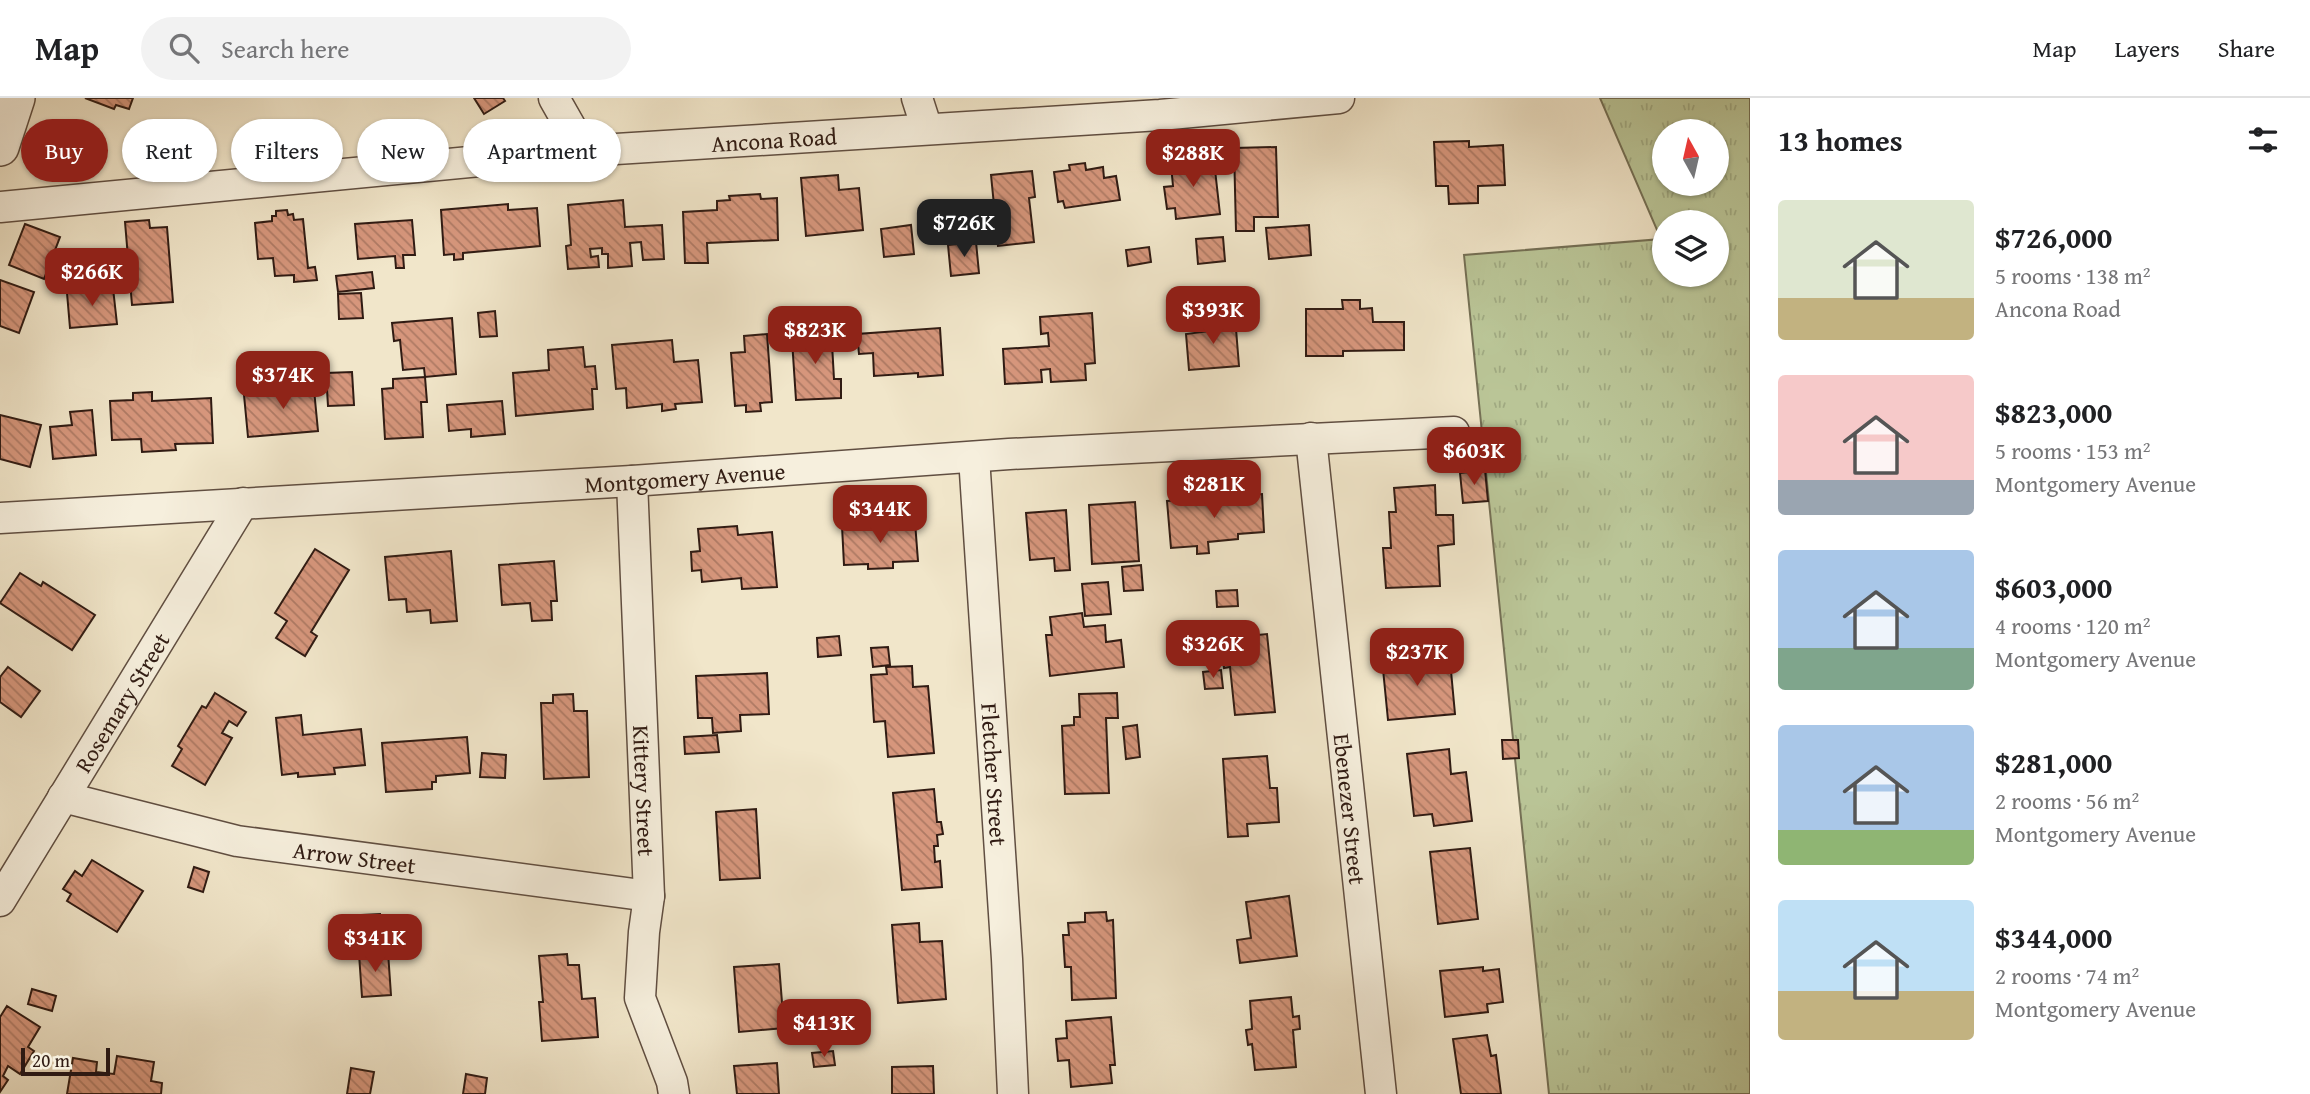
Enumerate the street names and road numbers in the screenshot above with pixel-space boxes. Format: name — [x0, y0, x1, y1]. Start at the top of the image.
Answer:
street label: Ancona Road — [710, 119, 839, 160]
street label: Montgomery Avenue — [583, 454, 786, 500]
street label: Rosemary Street — [66, 626, 177, 779]
street label: Fletcher Street — [974, 702, 1016, 847]
street label: Kittery Street — [626, 724, 664, 857]
street label: Ebenezer Street — [1326, 732, 1375, 886]
street label: Arrow Street — [291, 832, 418, 881]

